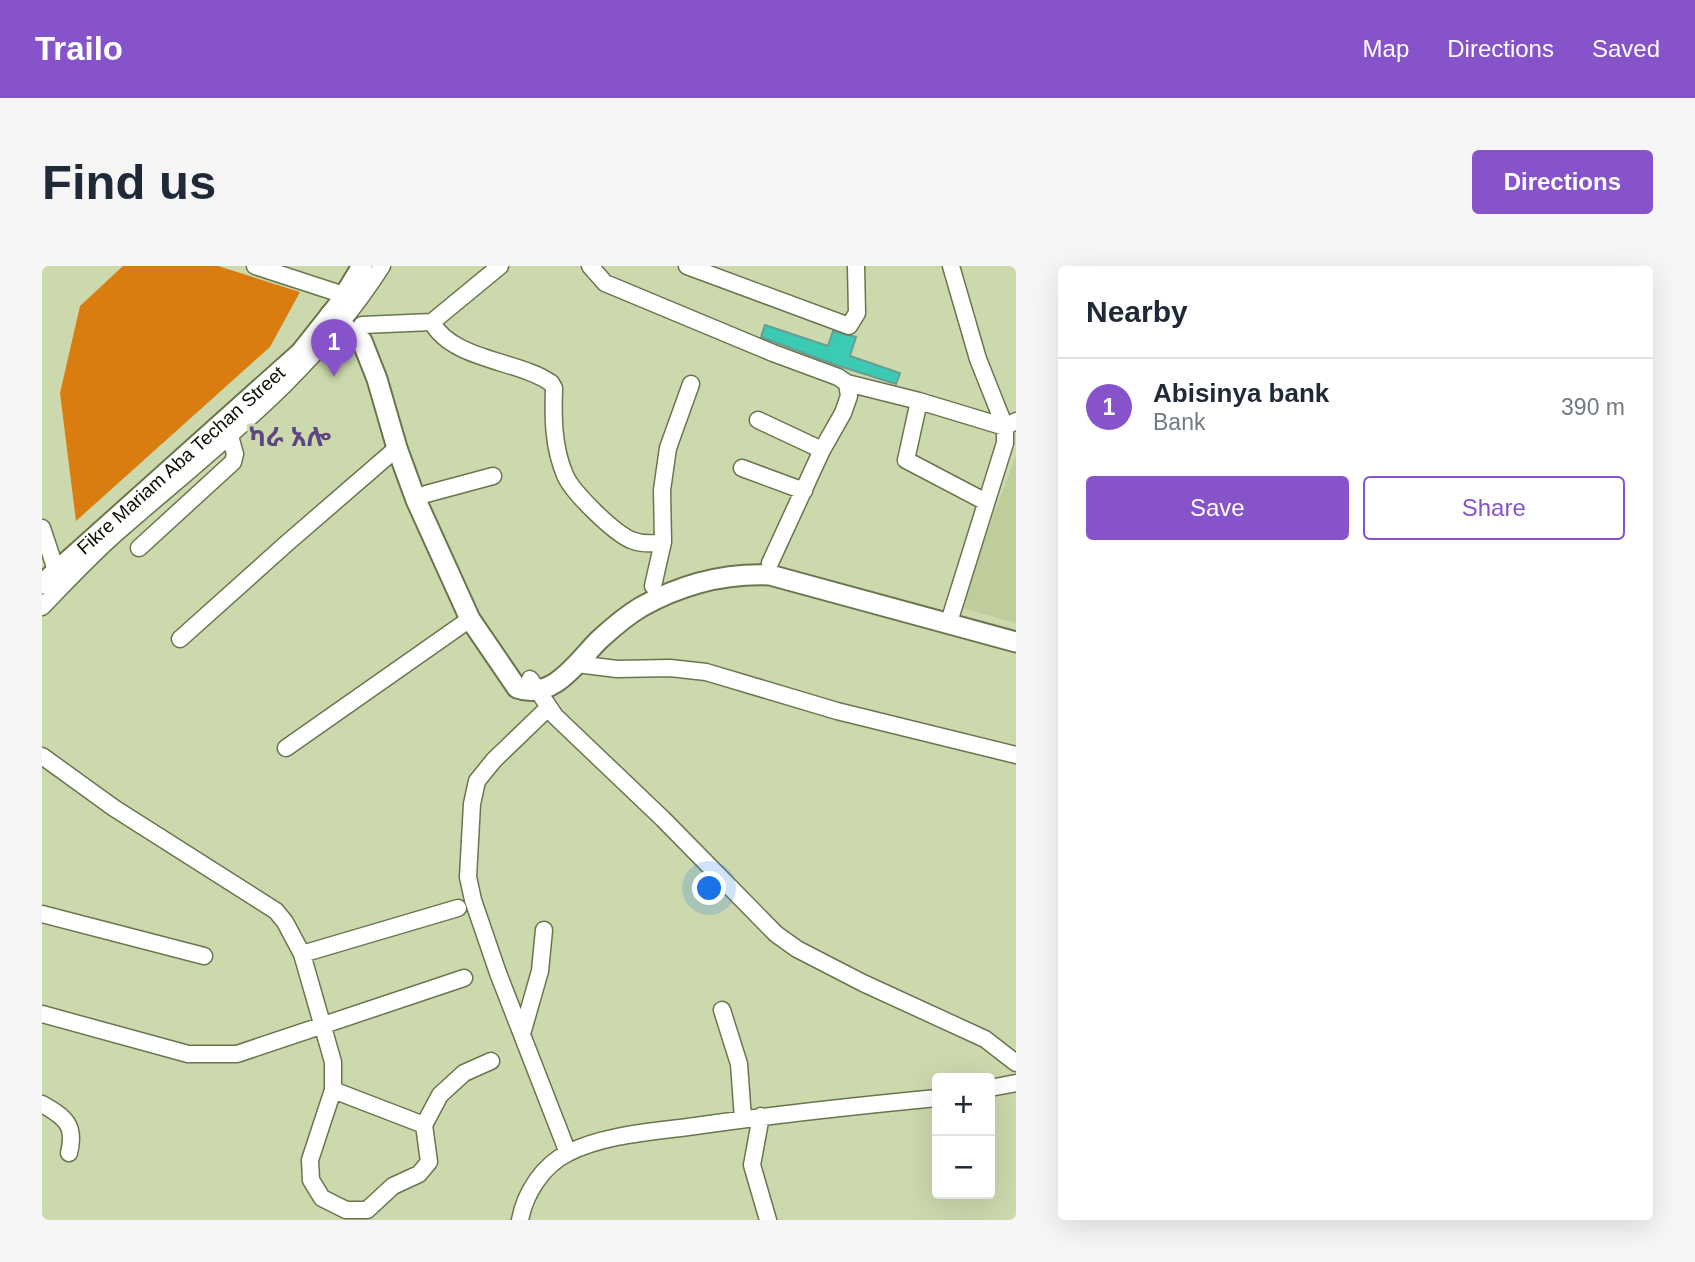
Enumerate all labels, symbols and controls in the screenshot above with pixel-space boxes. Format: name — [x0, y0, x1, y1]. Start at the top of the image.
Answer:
text: Trailo — [35, 30, 123, 67]
text: Map — [1363, 35, 1409, 62]
text: Directions — [1447, 35, 1554, 62]
text: Saved — [1592, 35, 1660, 62]
button: Directions — [1472, 150, 1653, 214]
text: Find us — [42, 155, 216, 209]
text: Nearby — [1086, 295, 1188, 328]
pin: 1 — [311, 319, 357, 377]
street label: Fikre Mariam Aba Techan Street — [73, 361, 289, 558]
text: Abisinya bank — [1153, 378, 1329, 408]
text: 1 — [1103, 394, 1115, 420]
text: 390 m — [1561, 394, 1625, 420]
text: Bank — [1153, 409, 1205, 435]
district label: ካራ አሎ — [249, 422, 332, 452]
button: Save — [1086, 476, 1349, 540]
button: Share — [1363, 476, 1625, 540]
your location — [692, 871, 726, 905]
map controls — [932, 1073, 995, 1199]
button: + — [932, 1073, 995, 1136]
button: − — [932, 1136, 995, 1199]

